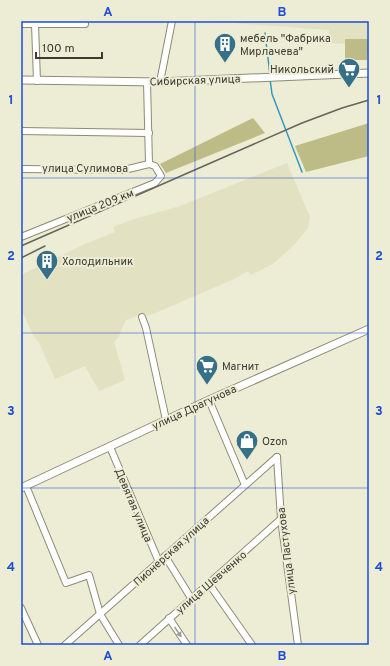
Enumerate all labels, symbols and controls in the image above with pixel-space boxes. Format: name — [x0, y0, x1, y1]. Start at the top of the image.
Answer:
text: A — [103, 5, 113, 21]
text: B — [278, 5, 287, 21]
building icon: мебель "Фабрика Мирлачева" — [212, 31, 238, 64]
place label: мебель "Фабрика Мирлачева" — [240, 32, 331, 59]
scale bar — [36, 34, 102, 60]
text: 100 m — [42, 41, 75, 57]
supermarket icon: Никольский — [336, 56, 362, 89]
place label: Никольский — [270, 63, 334, 77]
street label: Сибирская улица — [149, 72, 241, 90]
text: 1 — [8, 93, 14, 109]
text: 1 — [376, 93, 382, 109]
street label: улица Сулимова — [42, 162, 128, 176]
street label: улица 209 км — [65, 186, 136, 226]
building icon: Холодильник — [34, 248, 60, 281]
text: 2 — [7, 249, 15, 265]
text: 2 — [375, 249, 383, 265]
place label: Холодильник — [62, 255, 133, 269]
supermarket icon: Магнит — [194, 353, 220, 386]
place label: Магнит — [222, 360, 259, 374]
street label: улица Драгунова — [150, 382, 239, 434]
text: 3 — [7, 404, 15, 420]
text: 3 — [375, 404, 383, 420]
shop icon: Ozon — [234, 428, 260, 461]
place label: Ozon — [262, 435, 288, 449]
street label: Девятая улица — [111, 466, 155, 545]
street label: улица Пастухова — [275, 506, 299, 595]
street label: Пионерская улица — [131, 514, 213, 589]
street label: улица Шевченко — [173, 548, 250, 617]
text: 4 — [7, 560, 15, 576]
text: 4 — [375, 560, 383, 576]
one-way arrow — [174, 626, 182, 637]
text: A — [103, 649, 113, 665]
text: B — [278, 649, 287, 665]

